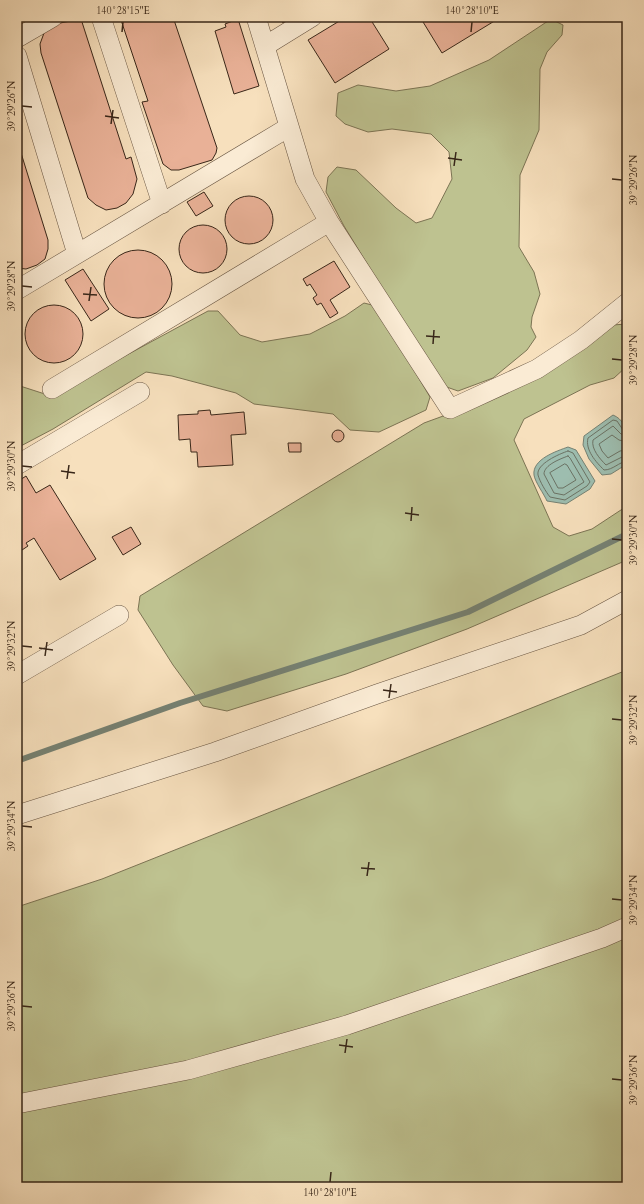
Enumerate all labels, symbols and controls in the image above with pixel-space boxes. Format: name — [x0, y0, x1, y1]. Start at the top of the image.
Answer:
text: 140°28'15"E — [96, 4, 150, 18]
text: 140°28'10"E — [445, 4, 499, 18]
text: 39°29'26"N — [5, 80, 19, 131]
text: 39°29'26"N — [627, 154, 641, 205]
text: 39°29'28"N — [5, 260, 19, 311]
text: 39°29'28"N — [627, 334, 641, 385]
text: 39°29'30"N — [5, 440, 19, 491]
text: 39°29'30"N — [627, 514, 641, 565]
text: 39°29'32"N — [5, 620, 19, 671]
text: 39°29'32"N — [627, 694, 641, 745]
text: 39°29'34"N — [5, 800, 19, 851]
text: 39°29'34"N — [627, 874, 641, 925]
text: 39°29'36"N — [5, 980, 19, 1031]
text: 39°29'36"N — [627, 1054, 641, 1105]
text: 140°28'10"E — [303, 1186, 357, 1200]

